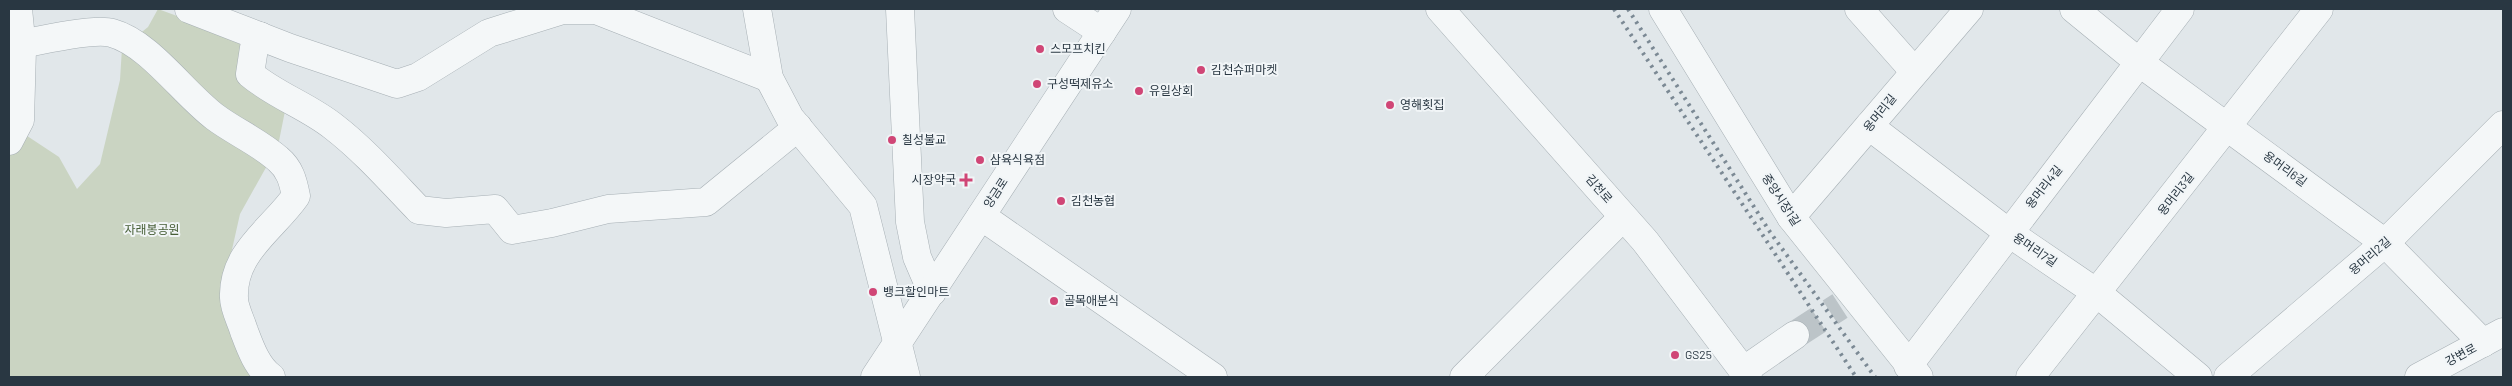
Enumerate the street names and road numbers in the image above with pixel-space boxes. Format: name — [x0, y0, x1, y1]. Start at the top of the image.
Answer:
street label: 용머리길 — [1860, 91, 1899, 134]
street label: 용머리6길 — [2261, 148, 2310, 189]
street label: 용머리4길 — [2022, 162, 2064, 211]
street label: 용머리3길 — [2154, 169, 2196, 218]
street label: 김천로 — [1584, 171, 1616, 205]
street label: 중앙시장1길 — [1760, 171, 1804, 228]
street label: 양금로 — [980, 175, 1010, 210]
street label: 용머리7길 — [2011, 229, 2060, 269]
street label: 용머리2길 — [2346, 233, 2393, 277]
street label: 강변로 — [2443, 340, 2478, 368]

